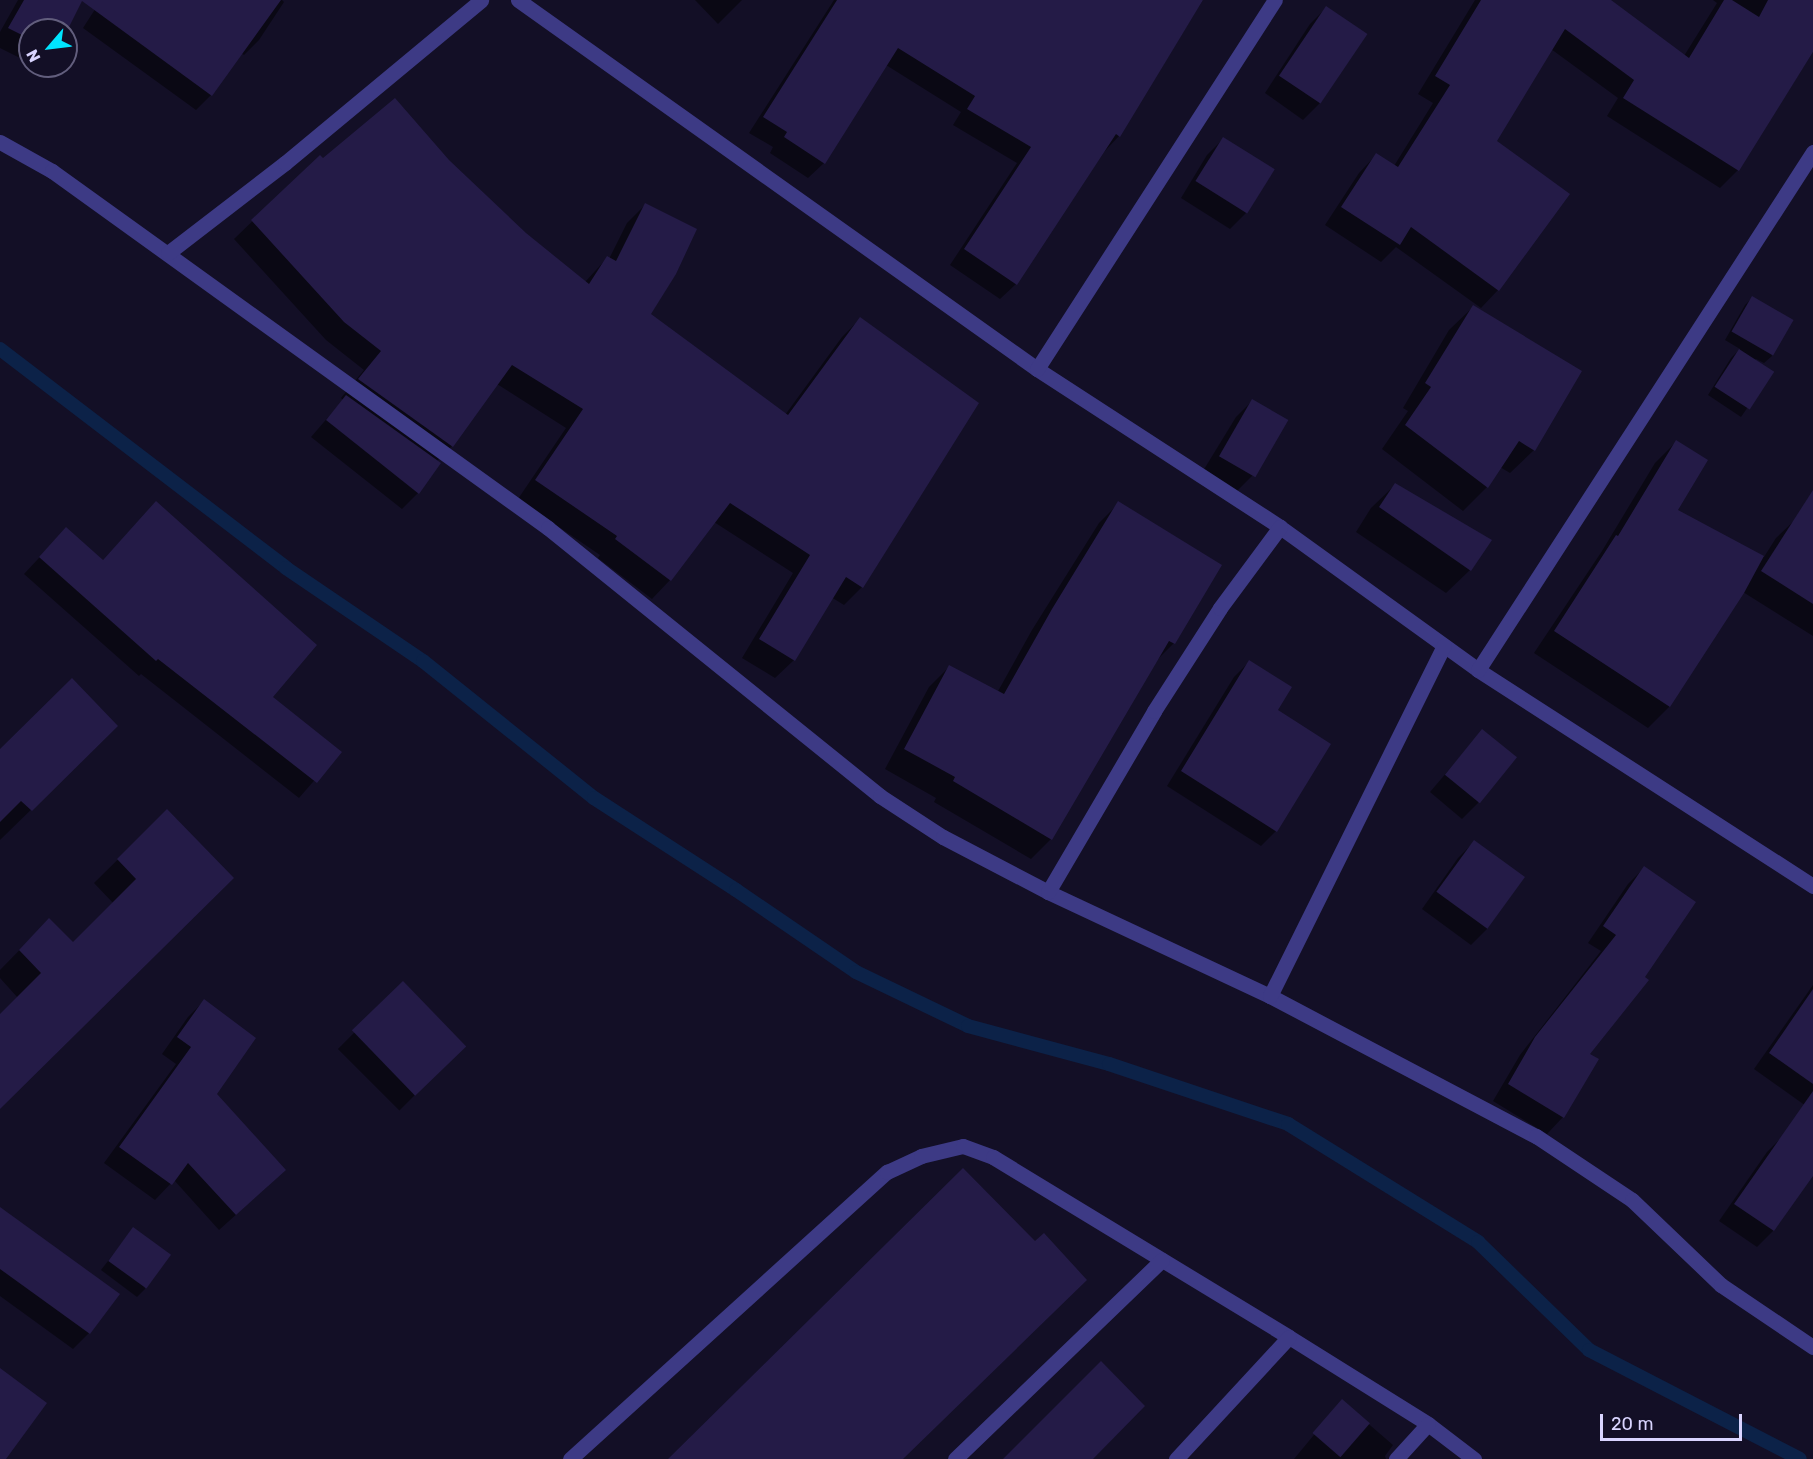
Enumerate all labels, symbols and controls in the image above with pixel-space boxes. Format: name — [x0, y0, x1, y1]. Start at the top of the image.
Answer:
north arrow — [18, 18, 78, 78]
text: N — [22, 46, 45, 65]
scale bar — [1603, 1402, 1746, 1440]
text: 20 m — [1611, 1413, 1653, 1435]

